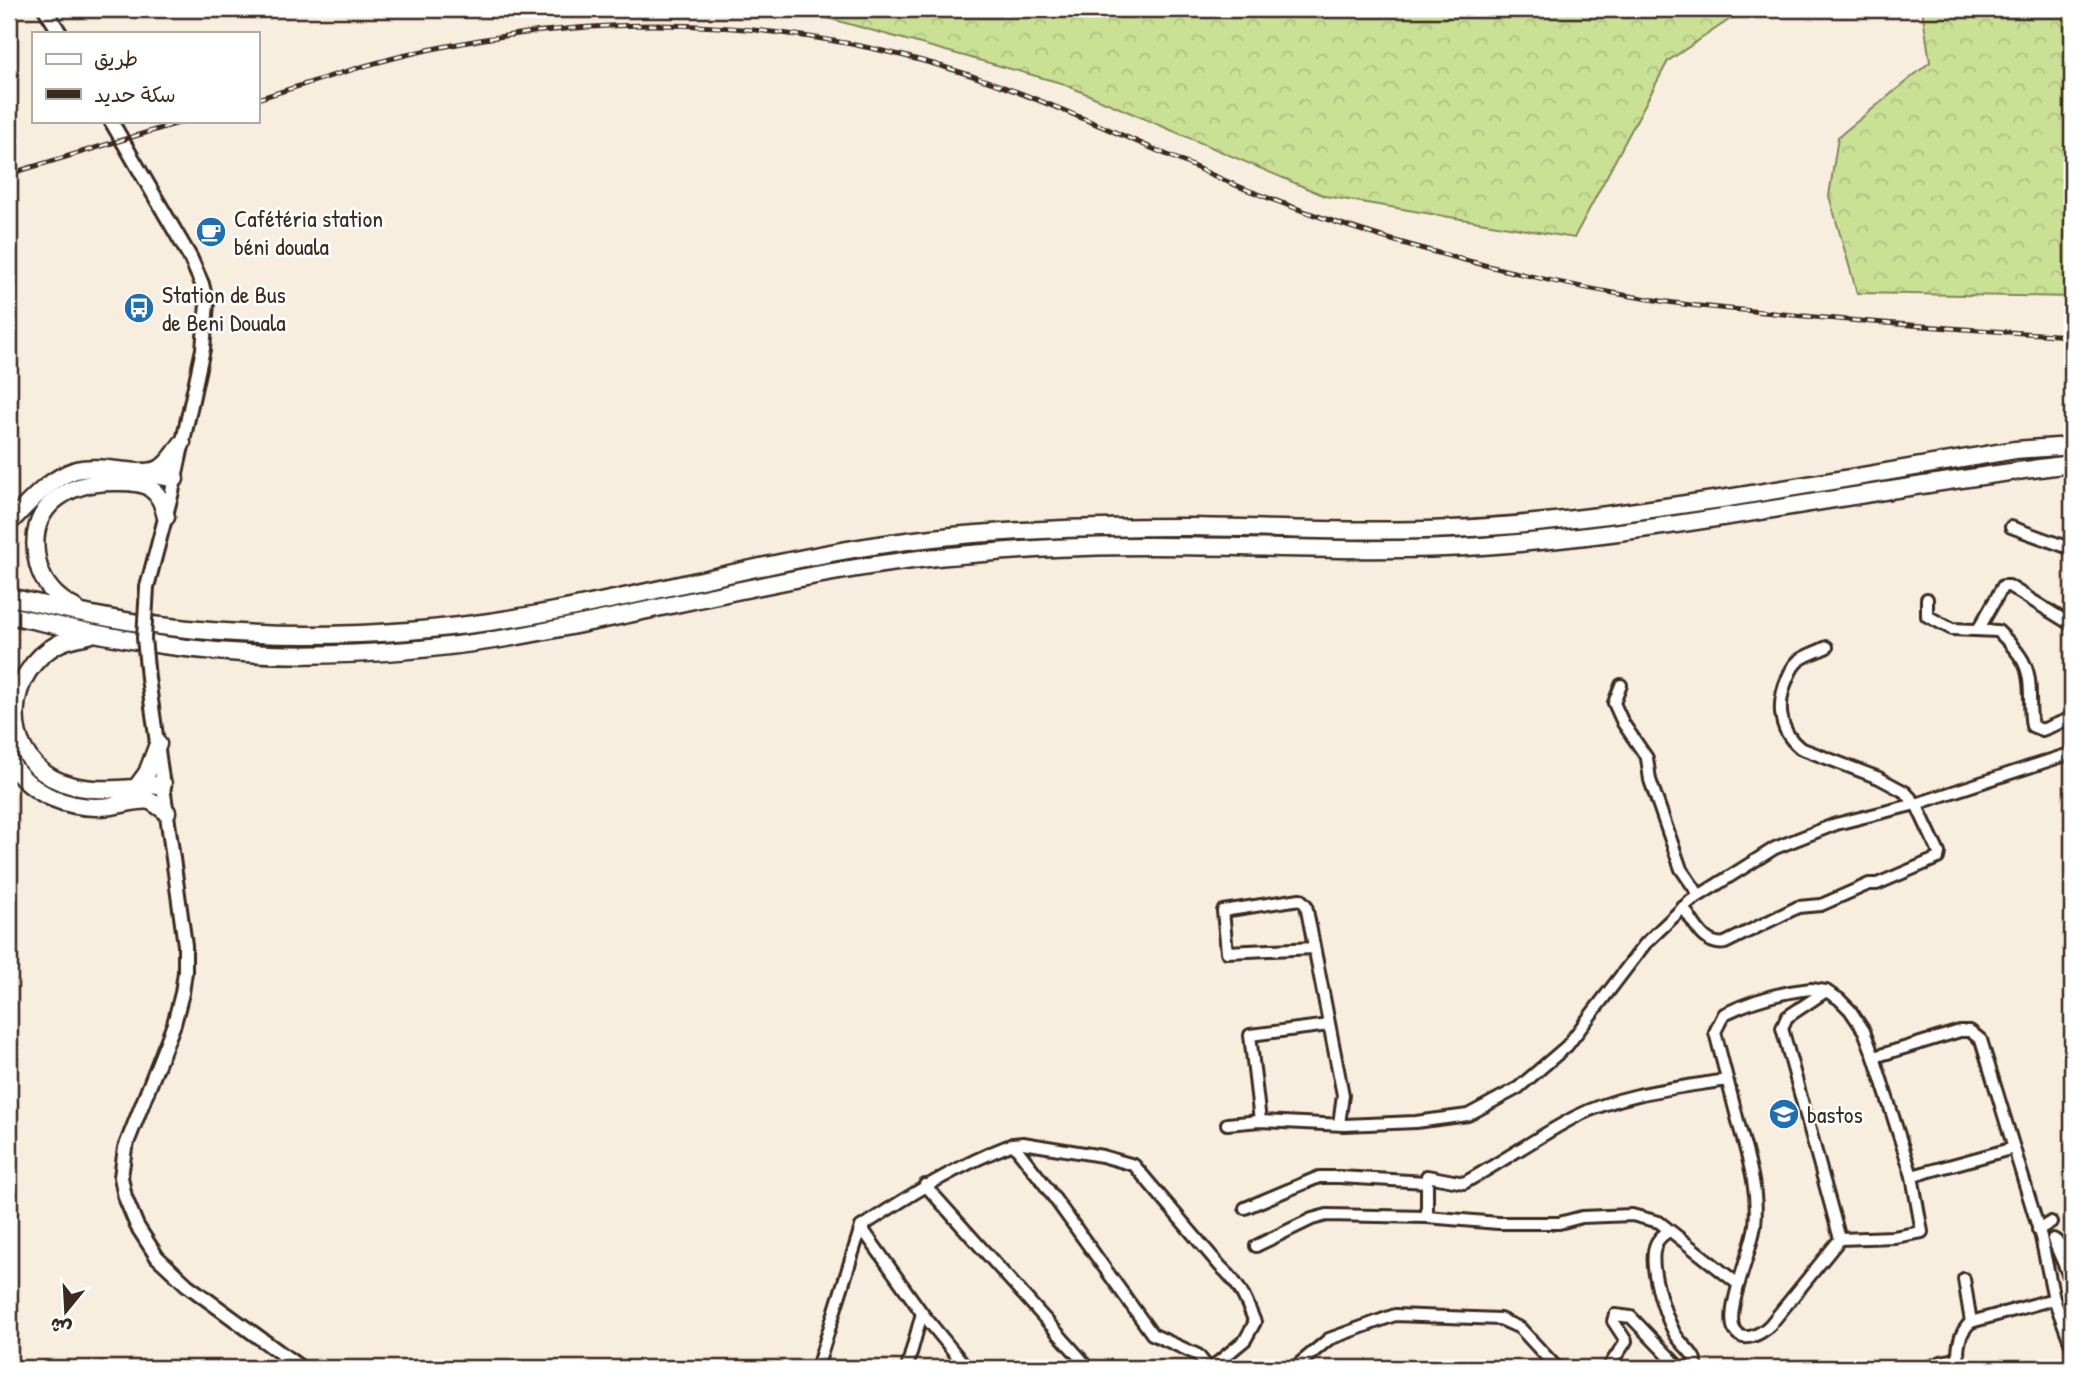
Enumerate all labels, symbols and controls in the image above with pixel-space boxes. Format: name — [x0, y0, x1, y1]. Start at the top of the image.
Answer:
legend — [32, 32, 259, 122]
text: طريق — [94, 44, 138, 73]
text: سكة حديد — [94, 80, 176, 109]
place label: Cafétéria station béni douala — [234, 202, 383, 262]
cafe icon: Cafétéria station béni douala — [194, 215, 228, 249]
place label: Station de Bus de Beni Douala — [162, 278, 286, 338]
bus stop icon: Station de Bus de Beni Douala — [122, 291, 156, 325]
school or university icon: bastos — [1767, 1097, 1801, 1131]
place label: bastos — [1807, 1098, 1863, 1130]
north arrow — [32, 1276, 102, 1346]
text: ش — [47, 1312, 75, 1343]

